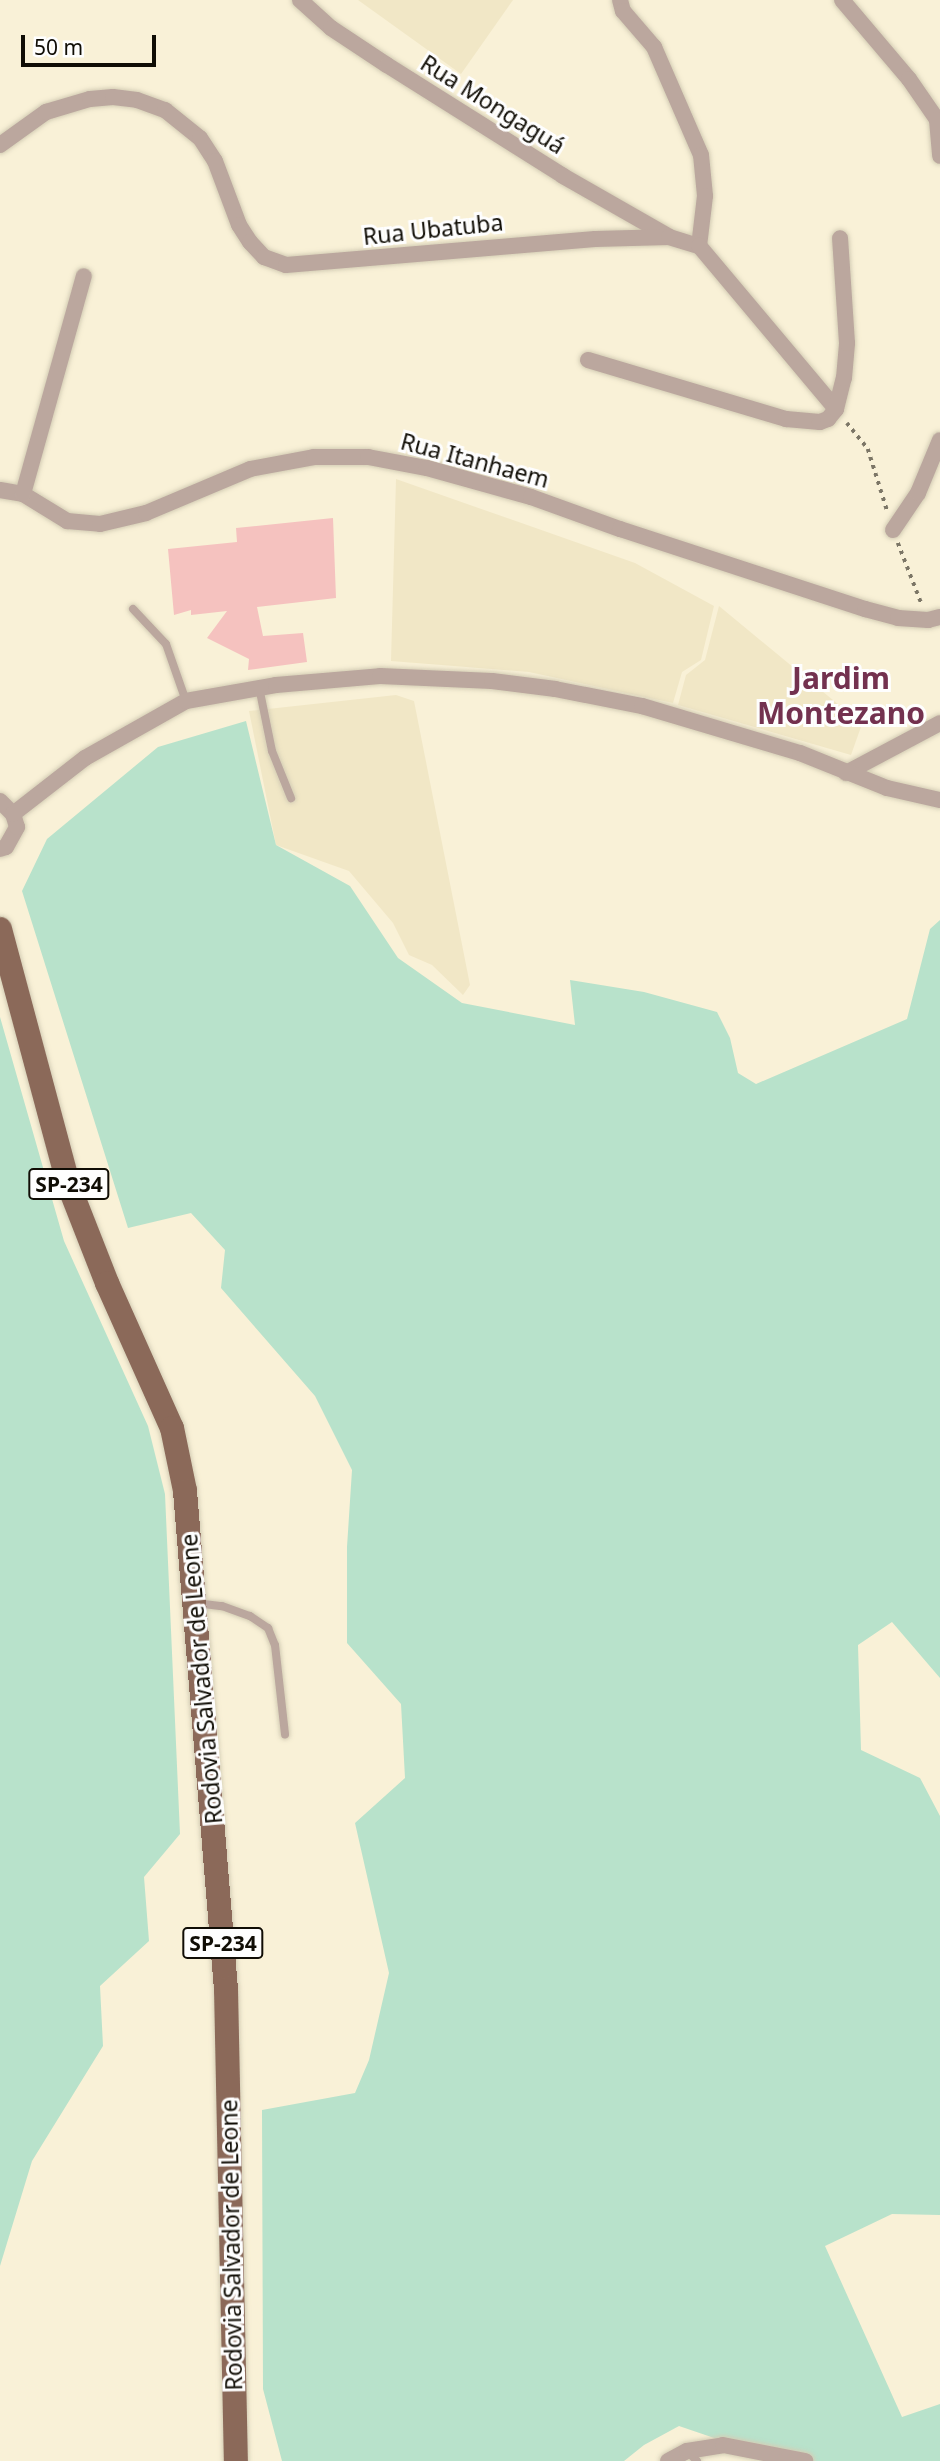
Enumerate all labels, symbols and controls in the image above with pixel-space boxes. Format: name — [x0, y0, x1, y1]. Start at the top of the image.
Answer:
scale bar — [24, 21, 159, 65]
text: 50 m — [34, 33, 83, 61]
street label: Rua Mongaguá — [416, 49, 570, 159]
street label: Rua Ubatuba — [362, 208, 504, 250]
street label: Rua Itanhaem — [398, 427, 552, 493]
district label: Jardim Montezano — [757, 660, 925, 730]
road number: SP-234 — [27, 1166, 111, 1202]
street label: Rodovia Salvador de Leone — [175, 1533, 227, 1825]
road number: SP-234 — [181, 1926, 265, 1960]
street label: Rodovia Salvador de Leone — [215, 2099, 247, 2391]

